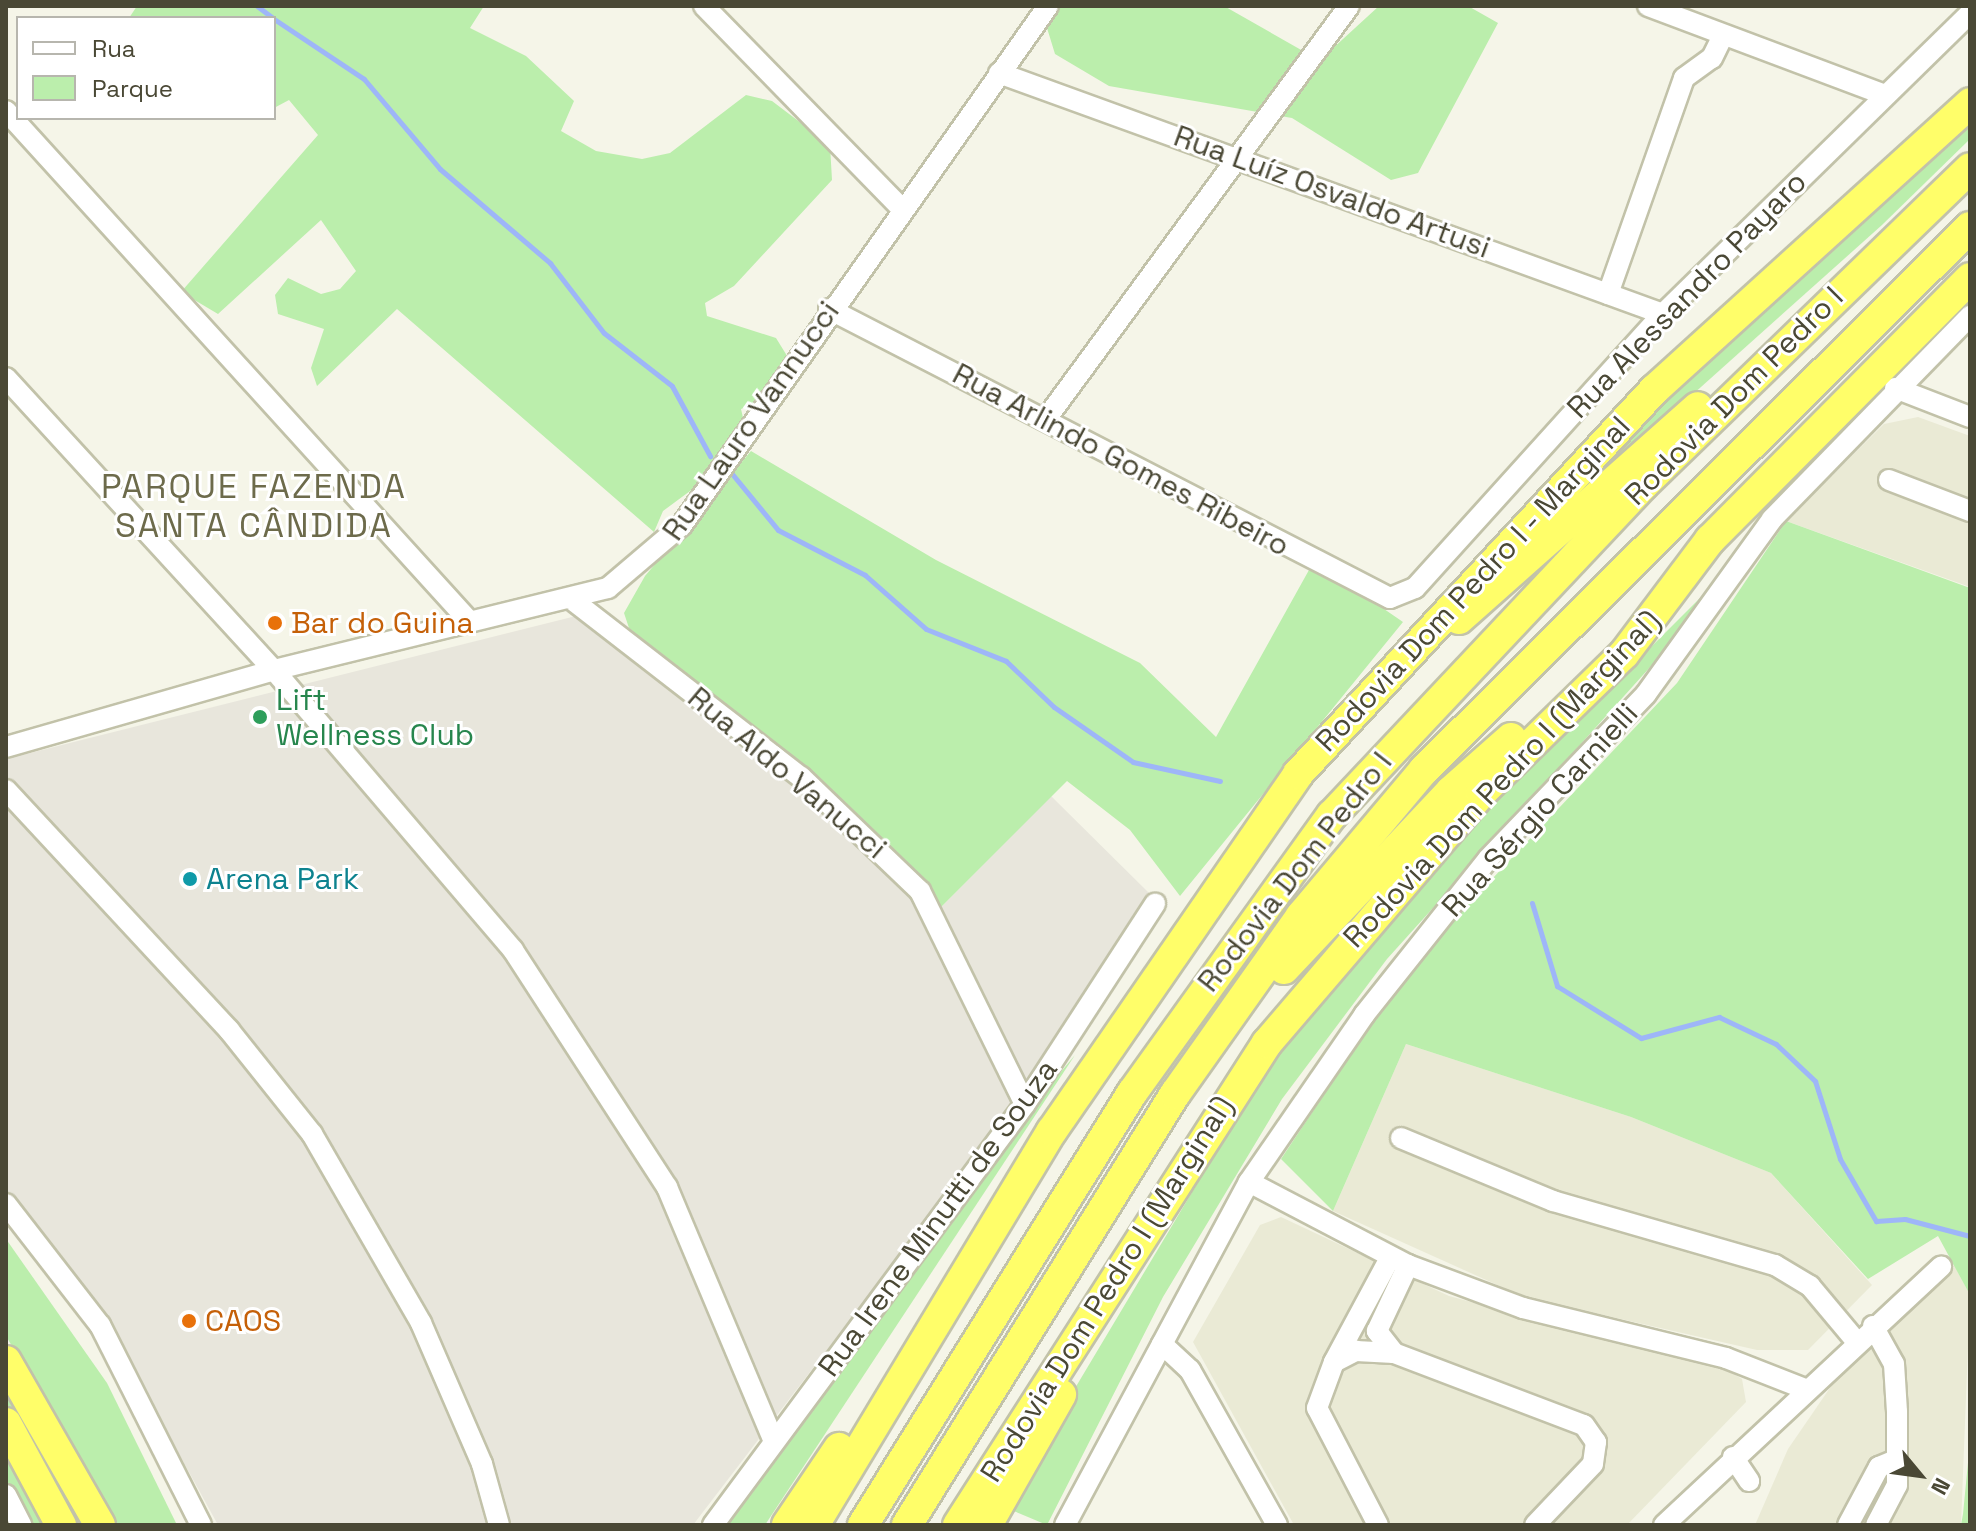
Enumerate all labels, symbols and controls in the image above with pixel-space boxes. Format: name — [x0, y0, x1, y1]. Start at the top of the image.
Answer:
legend — [16, 16, 276, 120]
text: Rua — [92, 33, 136, 64]
text: Parque — [92, 73, 173, 104]
street label: Rua Luíz Osvaldo Artusi — [1169, 118, 1495, 266]
street label: Rua Alessandro Payaro — [1560, 164, 1814, 426]
street label: Rodovia Dom Pedro I — [1617, 279, 1851, 513]
street label: Rua Lauro Vannucci — [655, 294, 847, 548]
street label: Rua Arlindo Gomes Ribeiro — [946, 356, 1296, 564]
street label: Rodovia Dom Pedro I - Marginal — [1307, 408, 1639, 760]
district label: PARQUE FAZENDA SANTA CÂNDIDA — [101, 466, 407, 546]
street label: Rodovia Dom Pedro I (Marginal) — [1336, 603, 1668, 955]
place label: Bar do Guina — [291, 605, 474, 641]
marker: Bar do Guina — [266, 614, 284, 632]
street label: Rua Aldo Vanucci — [680, 679, 894, 867]
place label: Lift Wellness Club — [276, 682, 474, 752]
street label: Rua Sérgio Carnielli — [1434, 696, 1646, 924]
marker: Lift Wellness Club — [251, 708, 269, 726]
street label: Rodovia Dom Pedro I — [1190, 745, 1400, 999]
place label: Arena Park — [206, 861, 359, 897]
marker: Arena Park — [181, 870, 199, 888]
street label: Rua Irene Minutti de Souza — [811, 1052, 1065, 1384]
street label: Rodovia Dom Pedro I (Marginal) — [973, 1089, 1241, 1489]
place label: CAOS — [205, 1303, 281, 1339]
marker: CAOS — [180, 1312, 198, 1330]
north arrow — [1880, 1435, 1960, 1515]
text: N — [1925, 1473, 1957, 1500]

